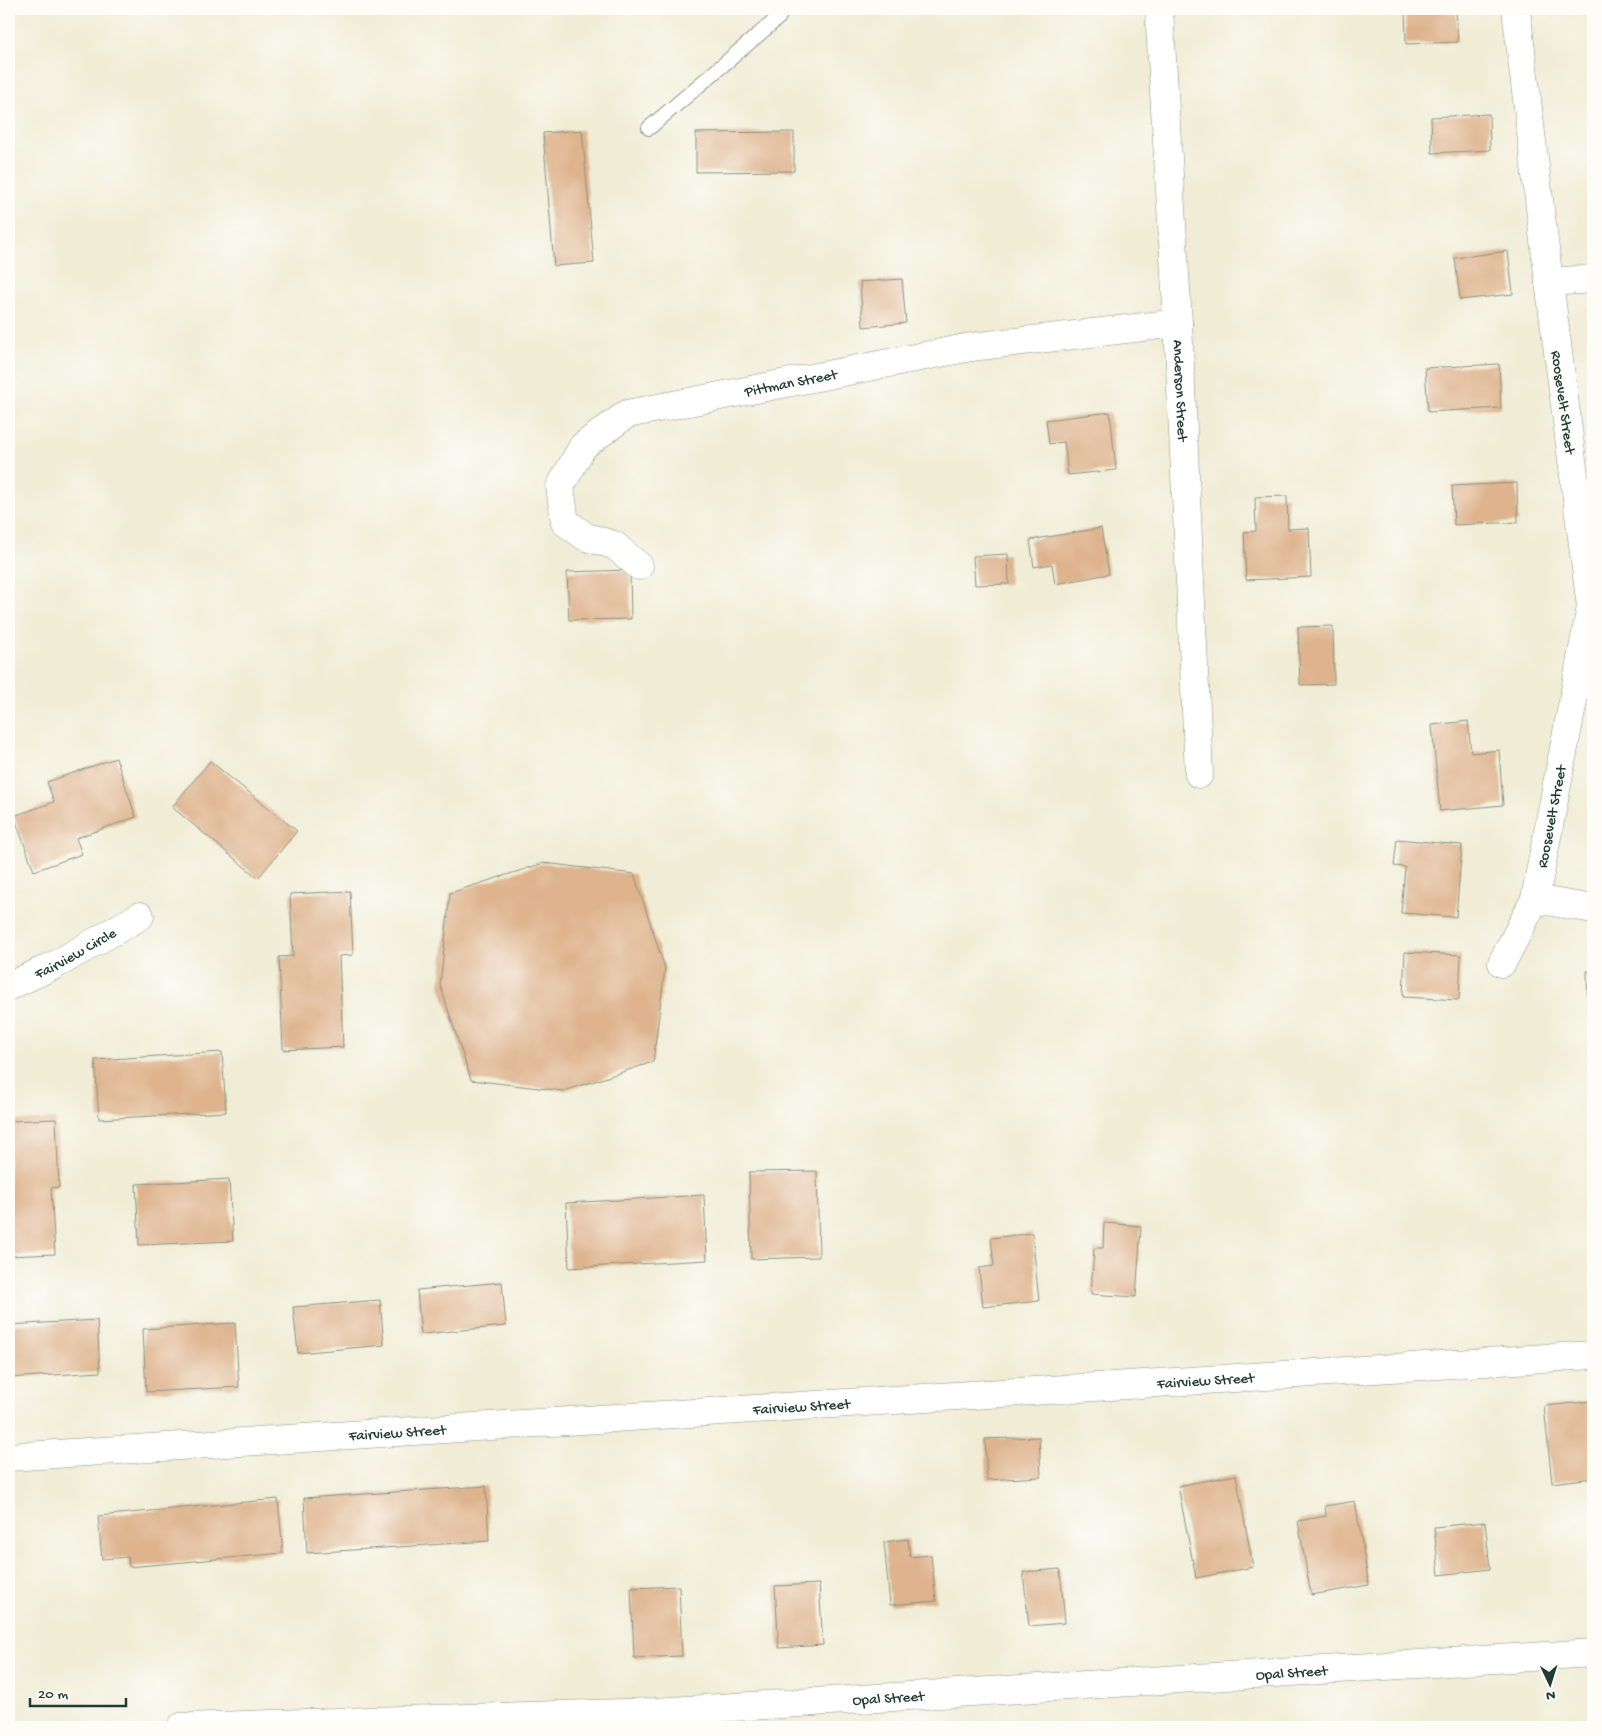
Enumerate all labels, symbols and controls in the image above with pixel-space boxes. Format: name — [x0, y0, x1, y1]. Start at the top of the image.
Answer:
street label: Anderson Street — [1168, 339, 1191, 444]
street label: Roosevelt Street — [1546, 350, 1578, 457]
street label: Pittman Street — [742, 366, 840, 402]
street label: Roosevelt Street — [1534, 762, 1572, 870]
street label: Fairview Circle — [31, 925, 120, 984]
street label: Fairview Street — [1155, 1370, 1257, 1394]
street label: Fairview Street — [751, 1396, 853, 1420]
street label: Fairview Street — [347, 1422, 448, 1446]
north arrow — [1524, 1658, 1574, 1708]
street label: Opal Street — [1255, 1663, 1330, 1685]
scale bar — [30, 1676, 126, 1708]
text: 20 m — [38, 1686, 68, 1704]
text: N — [1546, 1686, 1556, 1703]
street label: Opal Street — [852, 1688, 927, 1711]

